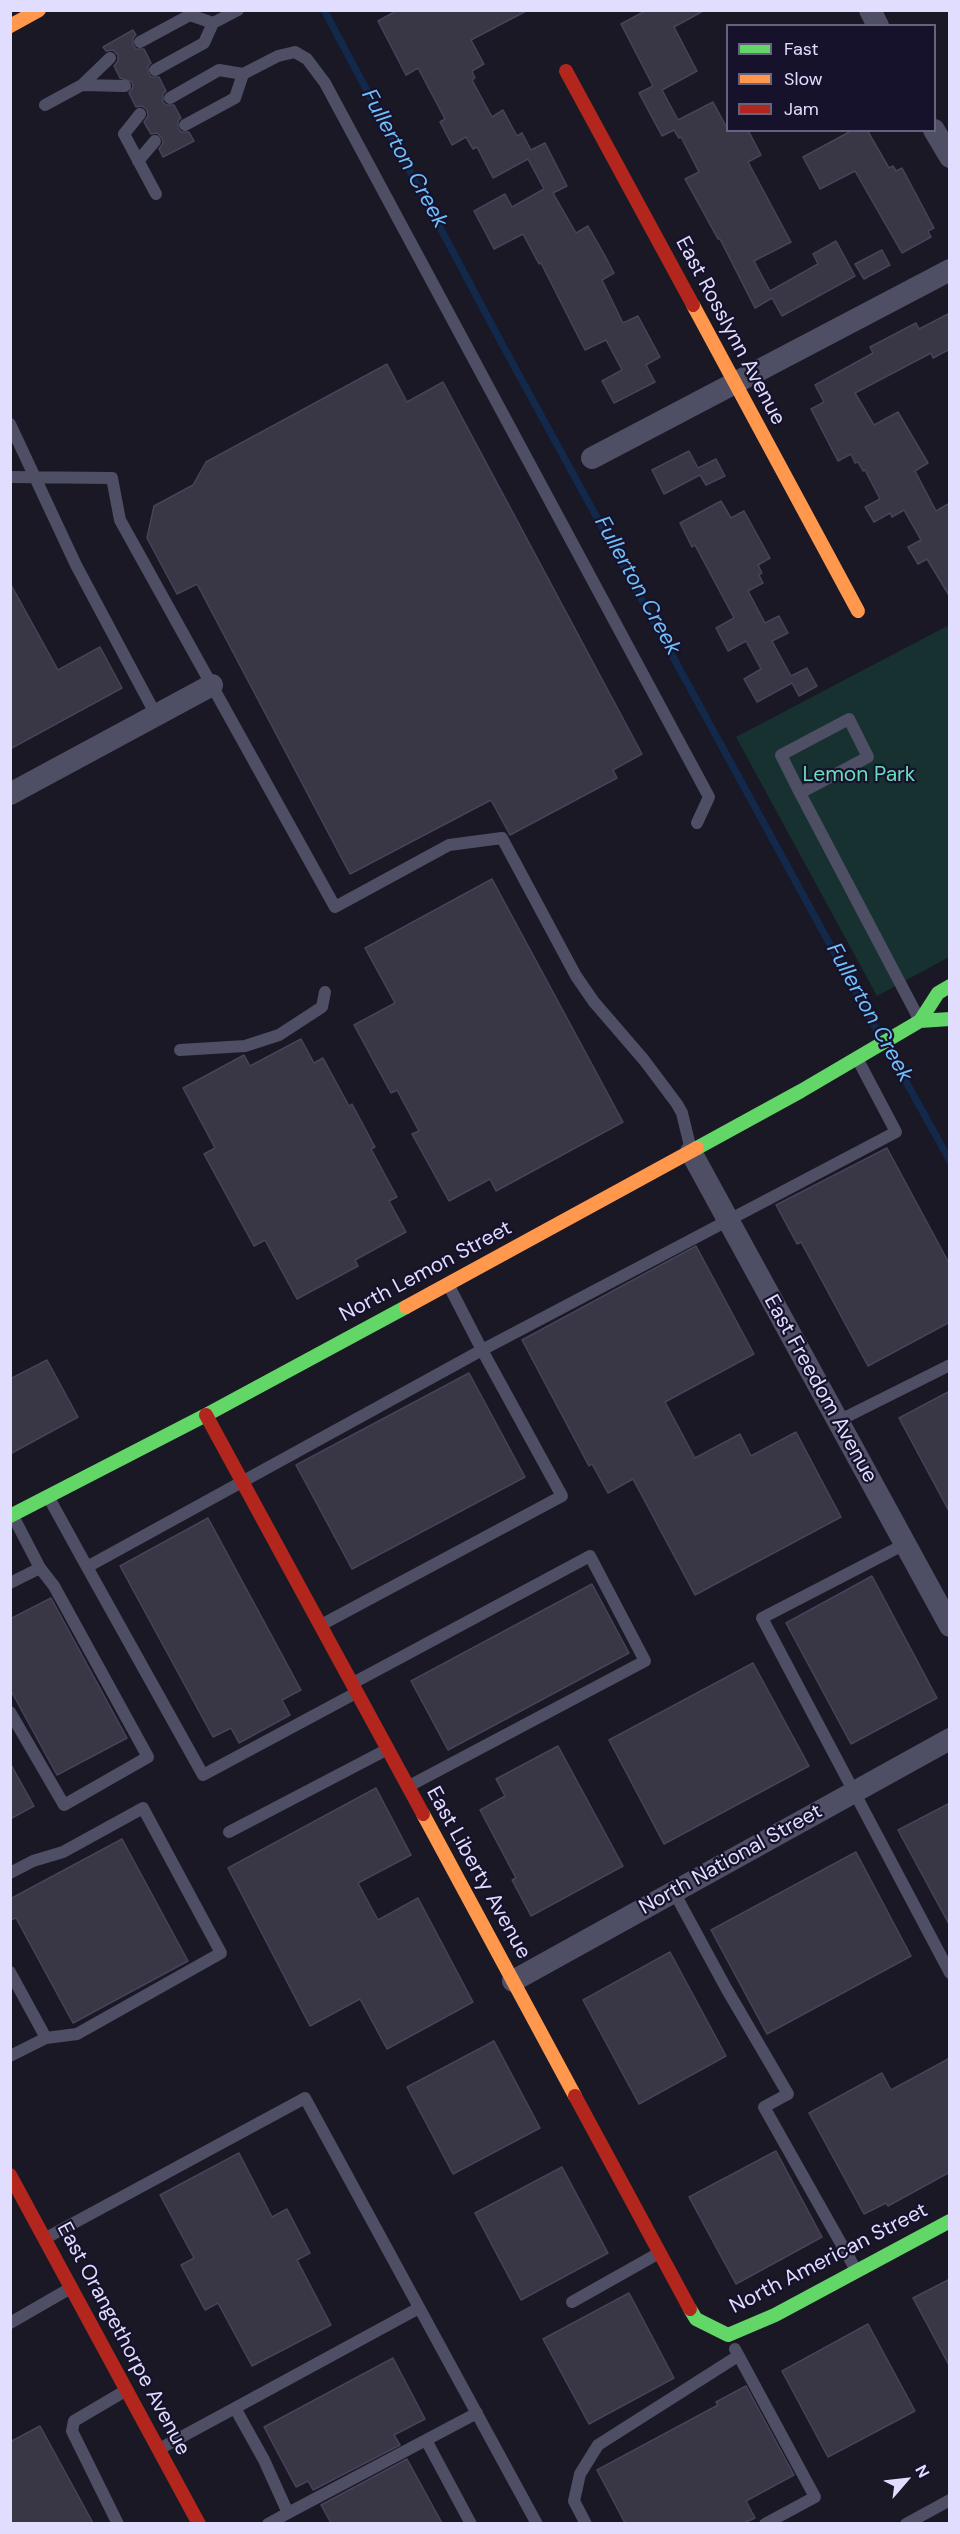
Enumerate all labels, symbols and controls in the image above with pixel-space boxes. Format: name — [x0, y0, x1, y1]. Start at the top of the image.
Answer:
legend — [726, 24, 936, 132]
text: Fast — [784, 37, 819, 61]
text: Slow — [784, 67, 823, 91]
water label: Fullerton Creek — [355, 85, 453, 233]
text: Jam — [784, 97, 819, 121]
street label: East Rosslynn Avenue — [670, 232, 790, 430]
water label: Fullerton Creek — [588, 512, 686, 660]
park label: Lemon Park — [803, 762, 915, 788]
water label: Fullerton Creek — [820, 939, 918, 1087]
street label: North Lemon Street — [336, 1216, 516, 1328]
street label: East Freedom Avenue — [758, 1291, 882, 1487]
street label: East Liberty Avenue — [420, 1782, 536, 1964]
street label: North National Street — [635, 1799, 827, 1921]
street label: North American Street — [726, 2198, 932, 2320]
street label: East Orangethorpe Avenue — [51, 2218, 195, 2460]
north arrow — [876, 2450, 936, 2510]
text: N — [910, 2461, 934, 2481]

